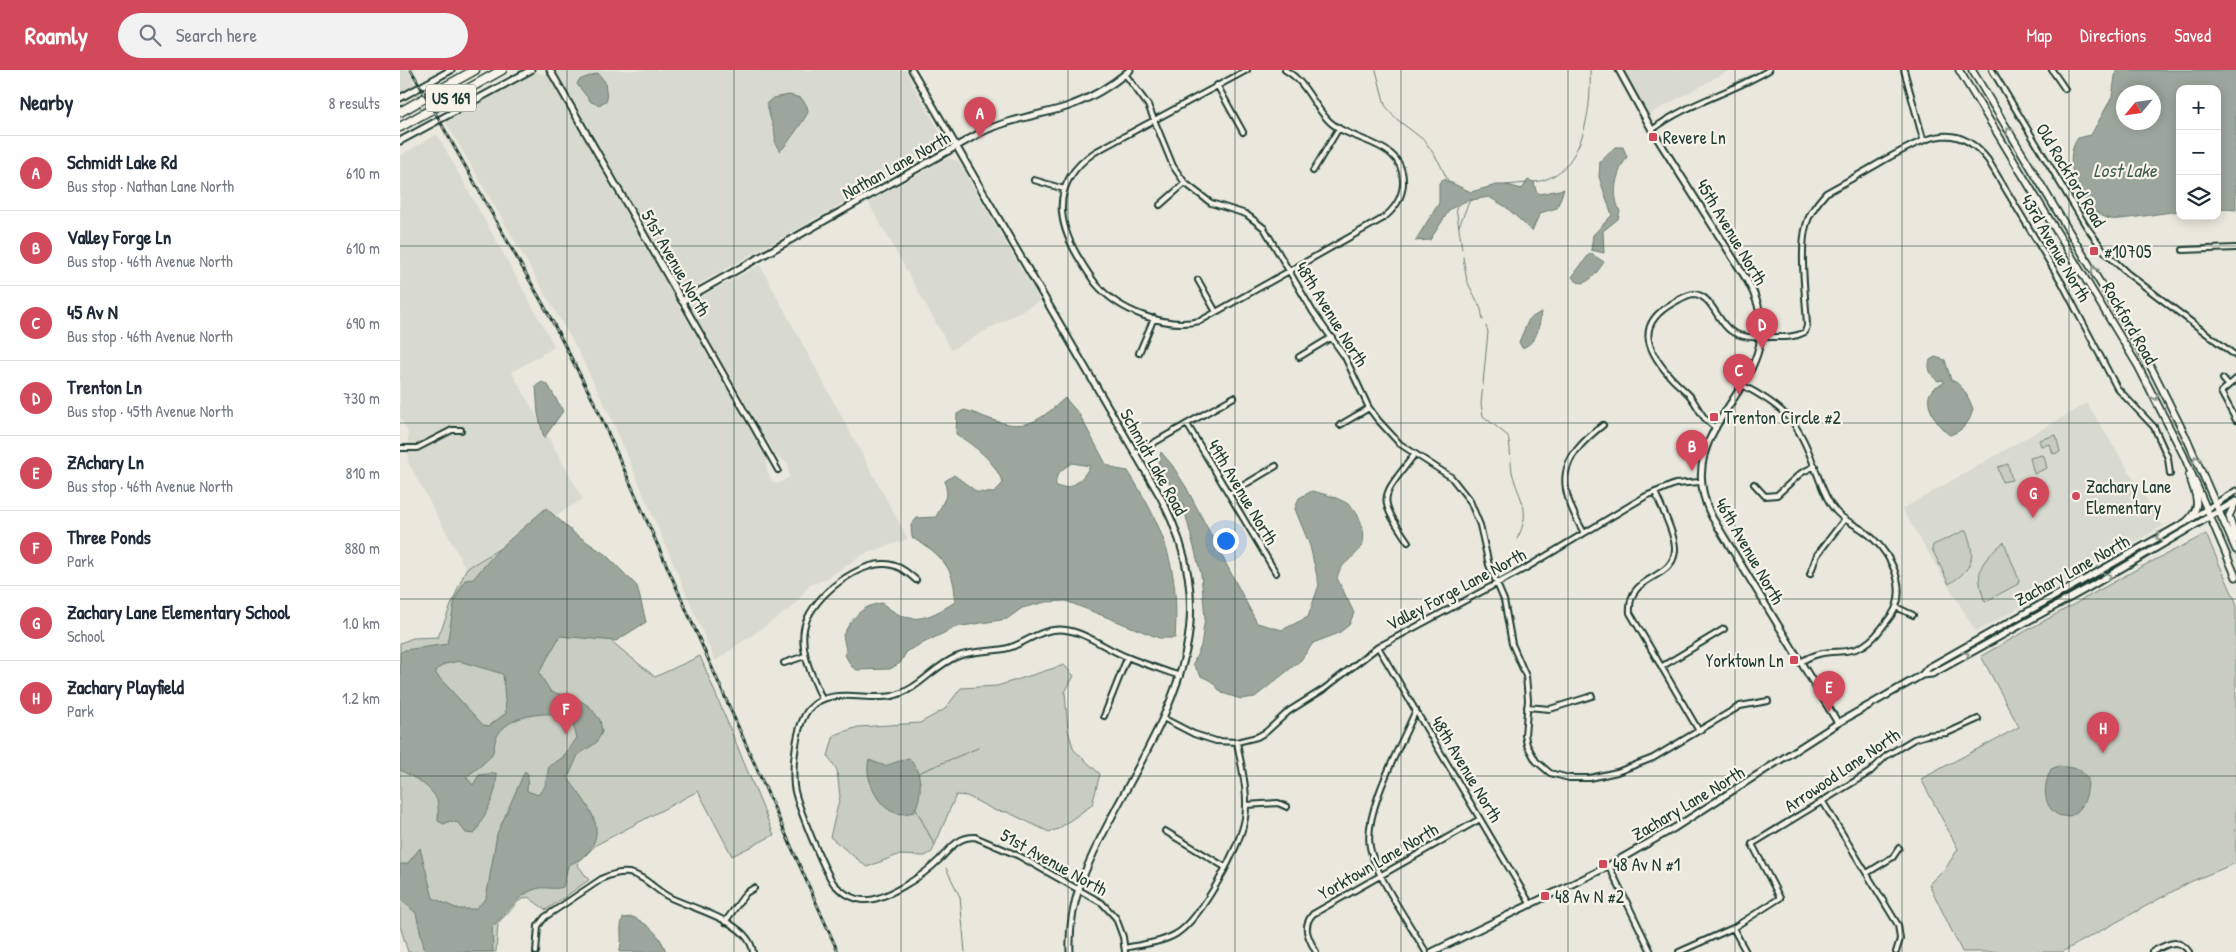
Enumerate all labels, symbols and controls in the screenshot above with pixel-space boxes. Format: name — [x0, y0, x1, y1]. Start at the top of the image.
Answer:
search box — [118, 13, 468, 58]
text: Roamly — [25, 19, 88, 51]
icon: search — [136, 21, 164, 49]
text: Search here — [176, 22, 257, 48]
text: Map — [2027, 23, 2052, 48]
text: Directions — [2080, 23, 2146, 48]
text: Saved — [2174, 23, 2211, 48]
road number: US 169 — [426, 84, 476, 112]
north arrow — [2116, 85, 2161, 130]
map controls — [2176, 85, 2221, 220]
button: + — [2176, 85, 2221, 130]
text: Nearby — [20, 88, 73, 117]
text: 8 results — [328, 92, 380, 114]
pin: A — [964, 97, 996, 138]
street label: Old Rockford Road — [2030, 118, 2112, 232]
street label: Nathan Lane North — [837, 125, 955, 205]
place label: Revere Ln — [1663, 125, 1726, 150]
one-way arrow — [2006, 128, 2016, 137]
button: − — [2176, 130, 2221, 175]
marker: Revere Ln — [1647, 131, 1659, 143]
text: Schmidt Lake Rd — [67, 149, 177, 175]
water label: Lost Lake — [2094, 157, 2158, 183]
text: A — [32, 162, 40, 184]
text: 610 m — [346, 162, 380, 184]
street label: 45th Avenue North — [1690, 174, 1774, 290]
text: Bus stop · Nathan Lane North — [67, 175, 234, 197]
button: layers — [2176, 175, 2221, 220]
street label: 43rd Avenue North — [2015, 190, 2097, 307]
street label: 51st Avenue North — [635, 205, 717, 321]
text: Valley Forge Ln — [67, 224, 171, 250]
text: B — [32, 237, 40, 259]
text: 610 m — [346, 237, 380, 259]
place label: #10705 — [2104, 239, 2152, 264]
marker: #10705 — [2088, 245, 2100, 257]
text: Bus stop · 46th Avenue North — [67, 250, 233, 272]
street label: 48th Avenue North — [1290, 257, 1375, 372]
one-way arrow — [2090, 266, 2100, 275]
street label: Rockford Road — [2096, 277, 2164, 369]
text: 45 Av N — [67, 299, 118, 325]
pin: D — [1746, 308, 1778, 349]
text: C — [32, 312, 40, 334]
text: 690 m — [346, 312, 380, 334]
text: Bus stop · 46th Avenue North — [67, 325, 233, 347]
pin: C — [1723, 354, 1755, 395]
text: Trenton Ln — [67, 374, 142, 400]
text: D — [32, 387, 40, 409]
text: 730 m — [343, 387, 380, 409]
one-way arrow — [2149, 392, 2159, 401]
text: Bus stop · 45th Avenue North — [67, 400, 233, 422]
street label: Schmidt Lake Road — [1114, 404, 1194, 520]
place label: Trenton Circle #2 — [1724, 405, 1842, 430]
marker: Trenton Circle #2 — [1708, 411, 1720, 423]
pin: B — [1676, 430, 1708, 471]
street label: 49th Avenue North — [1202, 435, 1284, 550]
text: ZAchary Ln — [67, 449, 144, 475]
one-way arrow — [2192, 455, 2203, 464]
text: E — [32, 462, 40, 484]
text: 810 m — [346, 462, 380, 484]
place label: Zachary Lane Elementary — [2086, 474, 2172, 520]
text: Bus stop · 46th Avenue North — [67, 475, 233, 497]
pin: G — [2017, 477, 2049, 518]
marker: Zachary Lane Elementary — [2070, 490, 2082, 502]
street label: 46th Avenue North — [1709, 493, 1791, 609]
text: Three Ponds — [67, 524, 151, 550]
your location — [1213, 528, 1239, 554]
street label: Zachary Lane North — [2010, 528, 2134, 612]
one-way arrow — [2155, 531, 2164, 541]
text: F — [33, 537, 39, 559]
text: 880 m — [344, 537, 380, 559]
street label: Valley Forge Lane North — [1382, 541, 1531, 636]
text: Park — [67, 550, 94, 572]
one-way arrow — [2103, 572, 2112, 582]
text: Zachary Lane Elementary School — [67, 599, 290, 625]
text: G — [32, 612, 40, 634]
text: 1.0 km — [342, 612, 380, 634]
text: School — [67, 625, 104, 647]
place label: Yorktown Ln — [1706, 648, 1784, 673]
one-way arrow — [1961, 651, 1970, 661]
marker: Yorktown Ln — [1788, 654, 1800, 666]
pin: E — [1813, 671, 1845, 712]
text: Zachary Playfield — [67, 674, 184, 700]
text: H — [32, 687, 40, 709]
text: 1.2 km — [342, 687, 380, 709]
pin: F — [550, 693, 582, 734]
text: Park — [67, 700, 94, 722]
street label: 48th Avenue North — [1425, 711, 1509, 827]
pin: H — [2087, 712, 2119, 753]
street label: Arrowood Lane North — [1779, 722, 1905, 818]
street label: Zachary Lane North — [1627, 759, 1749, 846]
street label: Yorktown Lane North — [1314, 816, 1443, 905]
street label: 51st Avenue North — [996, 822, 1112, 902]
place label: 48 Av N #1 — [1613, 852, 1680, 877]
marker: 48 Av N #1 — [1597, 858, 1609, 870]
place label: 48 Av N #2 — [1555, 884, 1625, 909]
marker: 48 Av N #2 — [1539, 890, 1551, 902]

